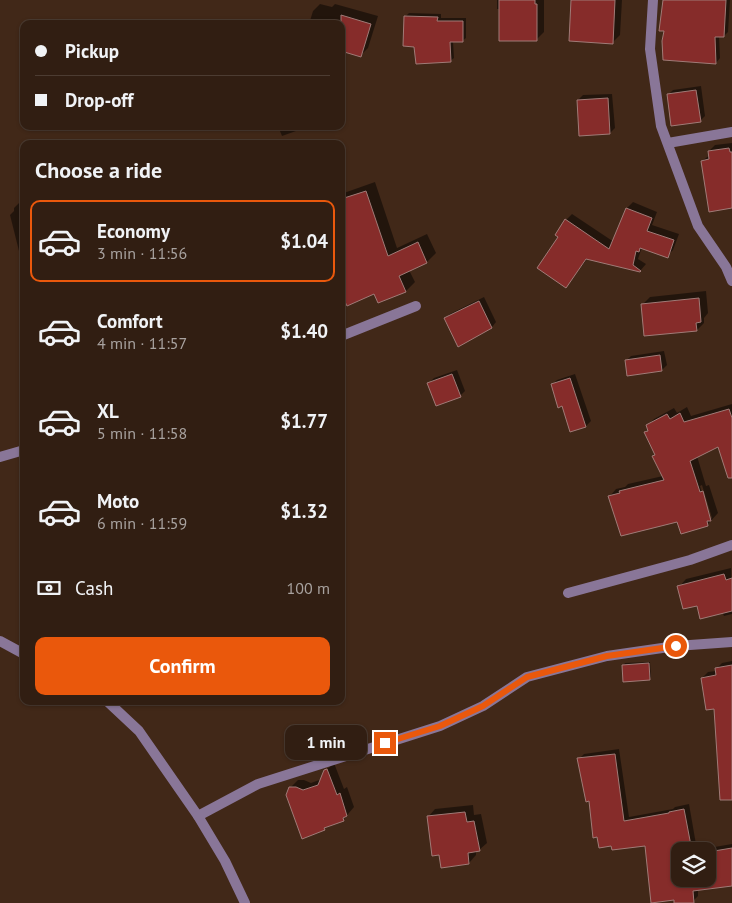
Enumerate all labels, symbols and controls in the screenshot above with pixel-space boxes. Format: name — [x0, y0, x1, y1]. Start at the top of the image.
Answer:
text: Pickup — [65, 39, 119, 63]
text: Drop-off — [65, 88, 133, 112]
text: Choose a ride — [35, 156, 162, 184]
icon: car — [37, 219, 82, 264]
text: Economy — [97, 219, 170, 243]
text: $1.04 — [280, 229, 328, 253]
text: 3 min · 11:56 — [97, 243, 187, 263]
icon: car — [37, 309, 82, 354]
text: Comfort — [97, 309, 163, 333]
text: $1.40 — [280, 319, 328, 343]
text: 4 min · 11:57 — [97, 333, 187, 353]
icon: car — [37, 399, 82, 444]
text: XL — [97, 399, 119, 423]
text: $1.77 — [280, 409, 328, 433]
text: 5 min · 11:58 — [97, 423, 187, 443]
icon: car — [37, 489, 82, 534]
text: Moto — [97, 489, 139, 513]
text: $1.32 — [280, 499, 328, 523]
text: 6 min · 11:59 — [97, 513, 187, 533]
icon: cash — [35, 574, 63, 602]
text: Cash — [75, 576, 113, 600]
text: 100 m — [287, 578, 330, 598]
route start — [665, 635, 687, 657]
button: Confirm — [35, 637, 330, 695]
callout: 1 min — [285, 726, 368, 760]
text: 1 min — [306, 732, 346, 752]
route end — [374, 732, 396, 754]
map controls — [671, 842, 716, 887]
button: layers — [671, 842, 716, 887]

